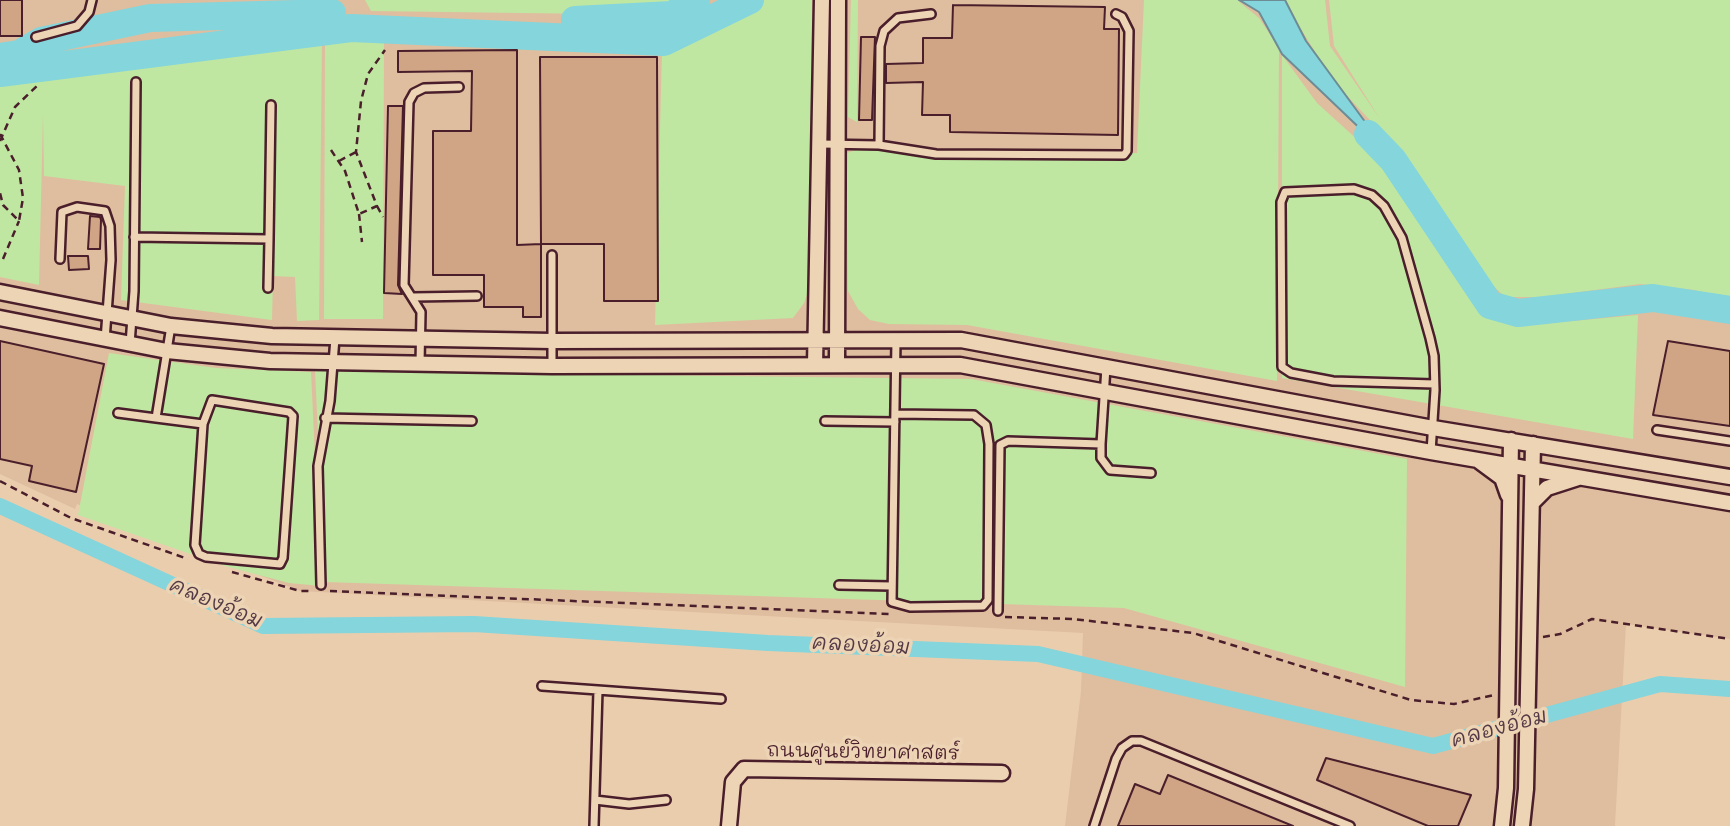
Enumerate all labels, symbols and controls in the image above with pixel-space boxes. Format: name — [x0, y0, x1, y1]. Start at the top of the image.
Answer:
water label: คลองอ้อม — [166, 572, 266, 634]
water label: คลองอ้อม — [811, 630, 911, 660]
water label: คลองอ้อม — [1448, 703, 1550, 753]
street label: ถนนศูนย์วิทยาศาสตร์ — [766, 739, 960, 765]

